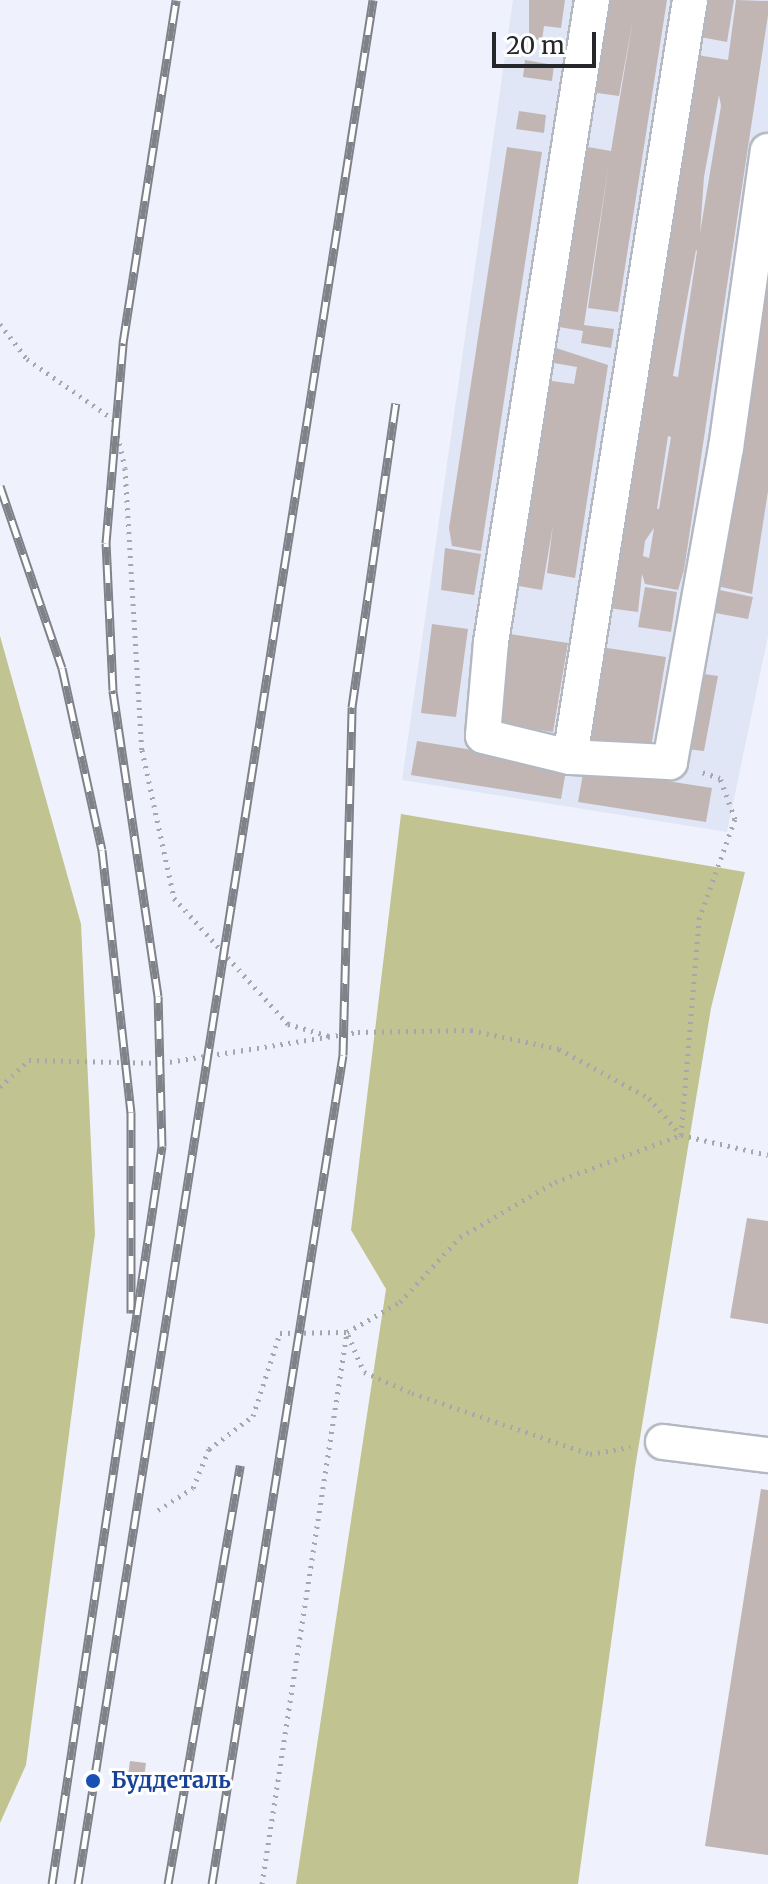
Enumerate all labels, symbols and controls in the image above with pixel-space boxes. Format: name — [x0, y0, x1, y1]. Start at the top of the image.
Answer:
scale bar — [496, 16, 600, 66]
text: 20 m — [506, 30, 565, 61]
place label: Буддеталь — [111, 1768, 231, 1794]
marker: Буддеталь — [82, 1770, 104, 1792]

